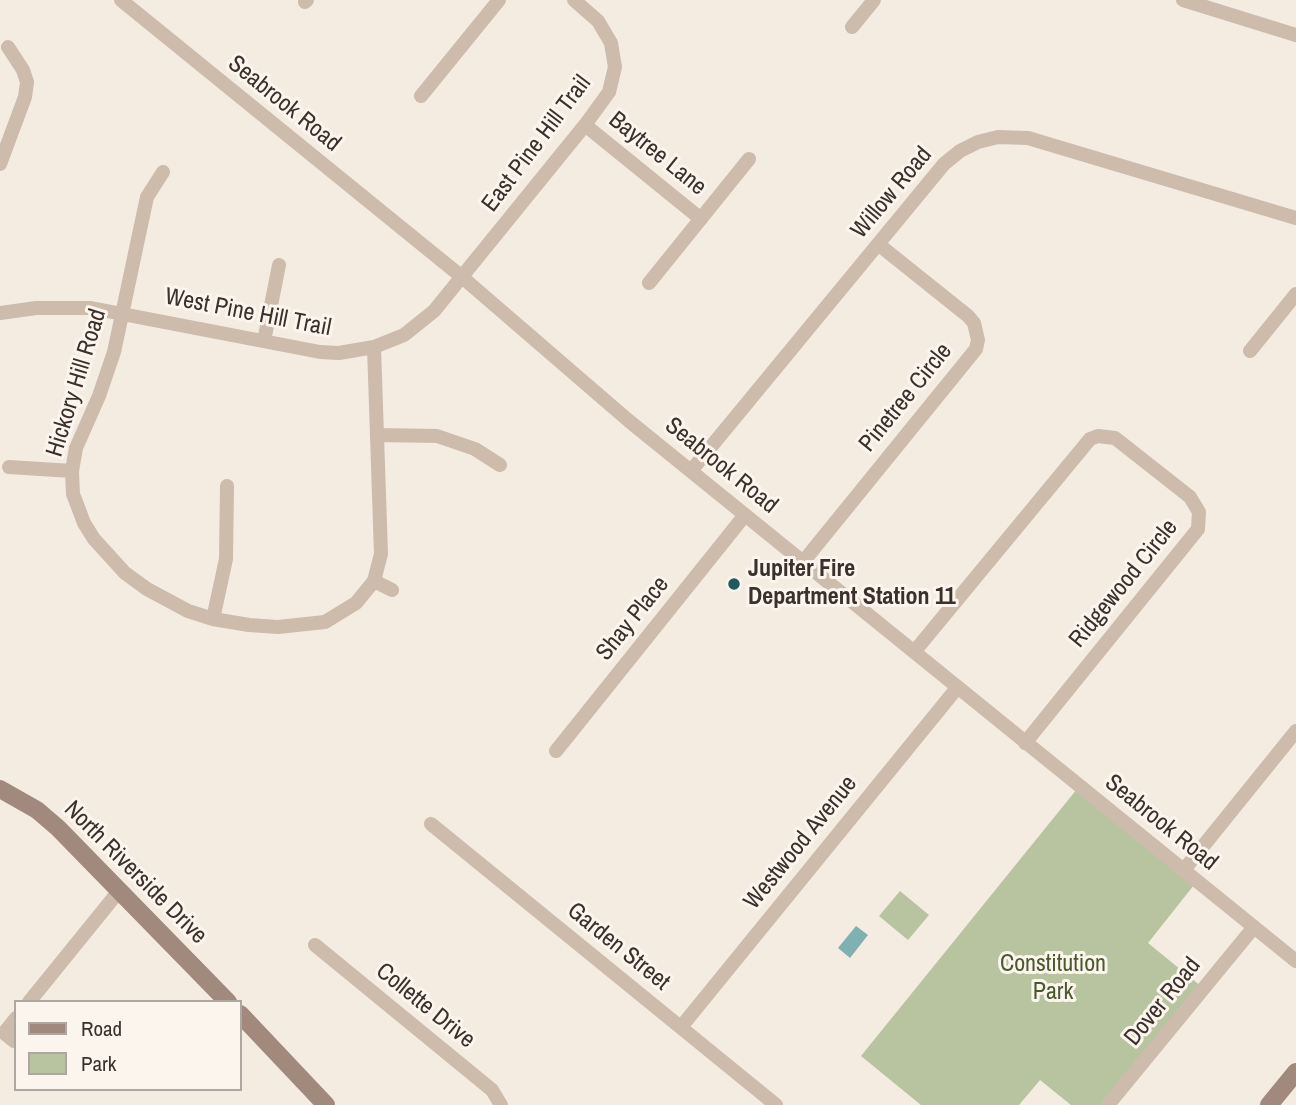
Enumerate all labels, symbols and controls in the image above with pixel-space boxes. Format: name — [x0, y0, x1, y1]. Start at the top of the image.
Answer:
street label: Seabrook Road — [222, 50, 346, 158]
street label: East Pine Hill Trail — [476, 70, 598, 218]
street label: Baytree Lane — [602, 106, 712, 202]
street label: Willow Road — [845, 141, 939, 245]
street label: West Pine Hill Trail — [163, 283, 333, 343]
street label: Hickory Hill Road — [41, 306, 113, 460]
street label: Pinetree Circle — [854, 338, 958, 458]
street label: Seabrook Road — [659, 412, 783, 520]
street label: Ridgewood Circle — [1064, 514, 1184, 654]
place label: Jupiter Fire Department Station 11 — [748, 556, 956, 612]
street label: Shay Place — [590, 571, 676, 667]
marker: Jupiter Fire Department Station 11 — [726, 576, 742, 592]
street label: Seabrook Road — [1099, 769, 1223, 877]
street label: Westwood Avenue — [738, 770, 864, 916]
street label: North Riverside Drive — [58, 796, 212, 950]
street label: Garden Street — [561, 897, 675, 997]
park label: Constitution Park — [1000, 951, 1106, 1007]
street label: Dover Road — [1119, 952, 1207, 1052]
street label: Collette Drive — [370, 957, 480, 1055]
legend — [14, 1000, 242, 1091]
text: Road — [81, 1014, 122, 1043]
text: Park — [81, 1049, 116, 1078]

